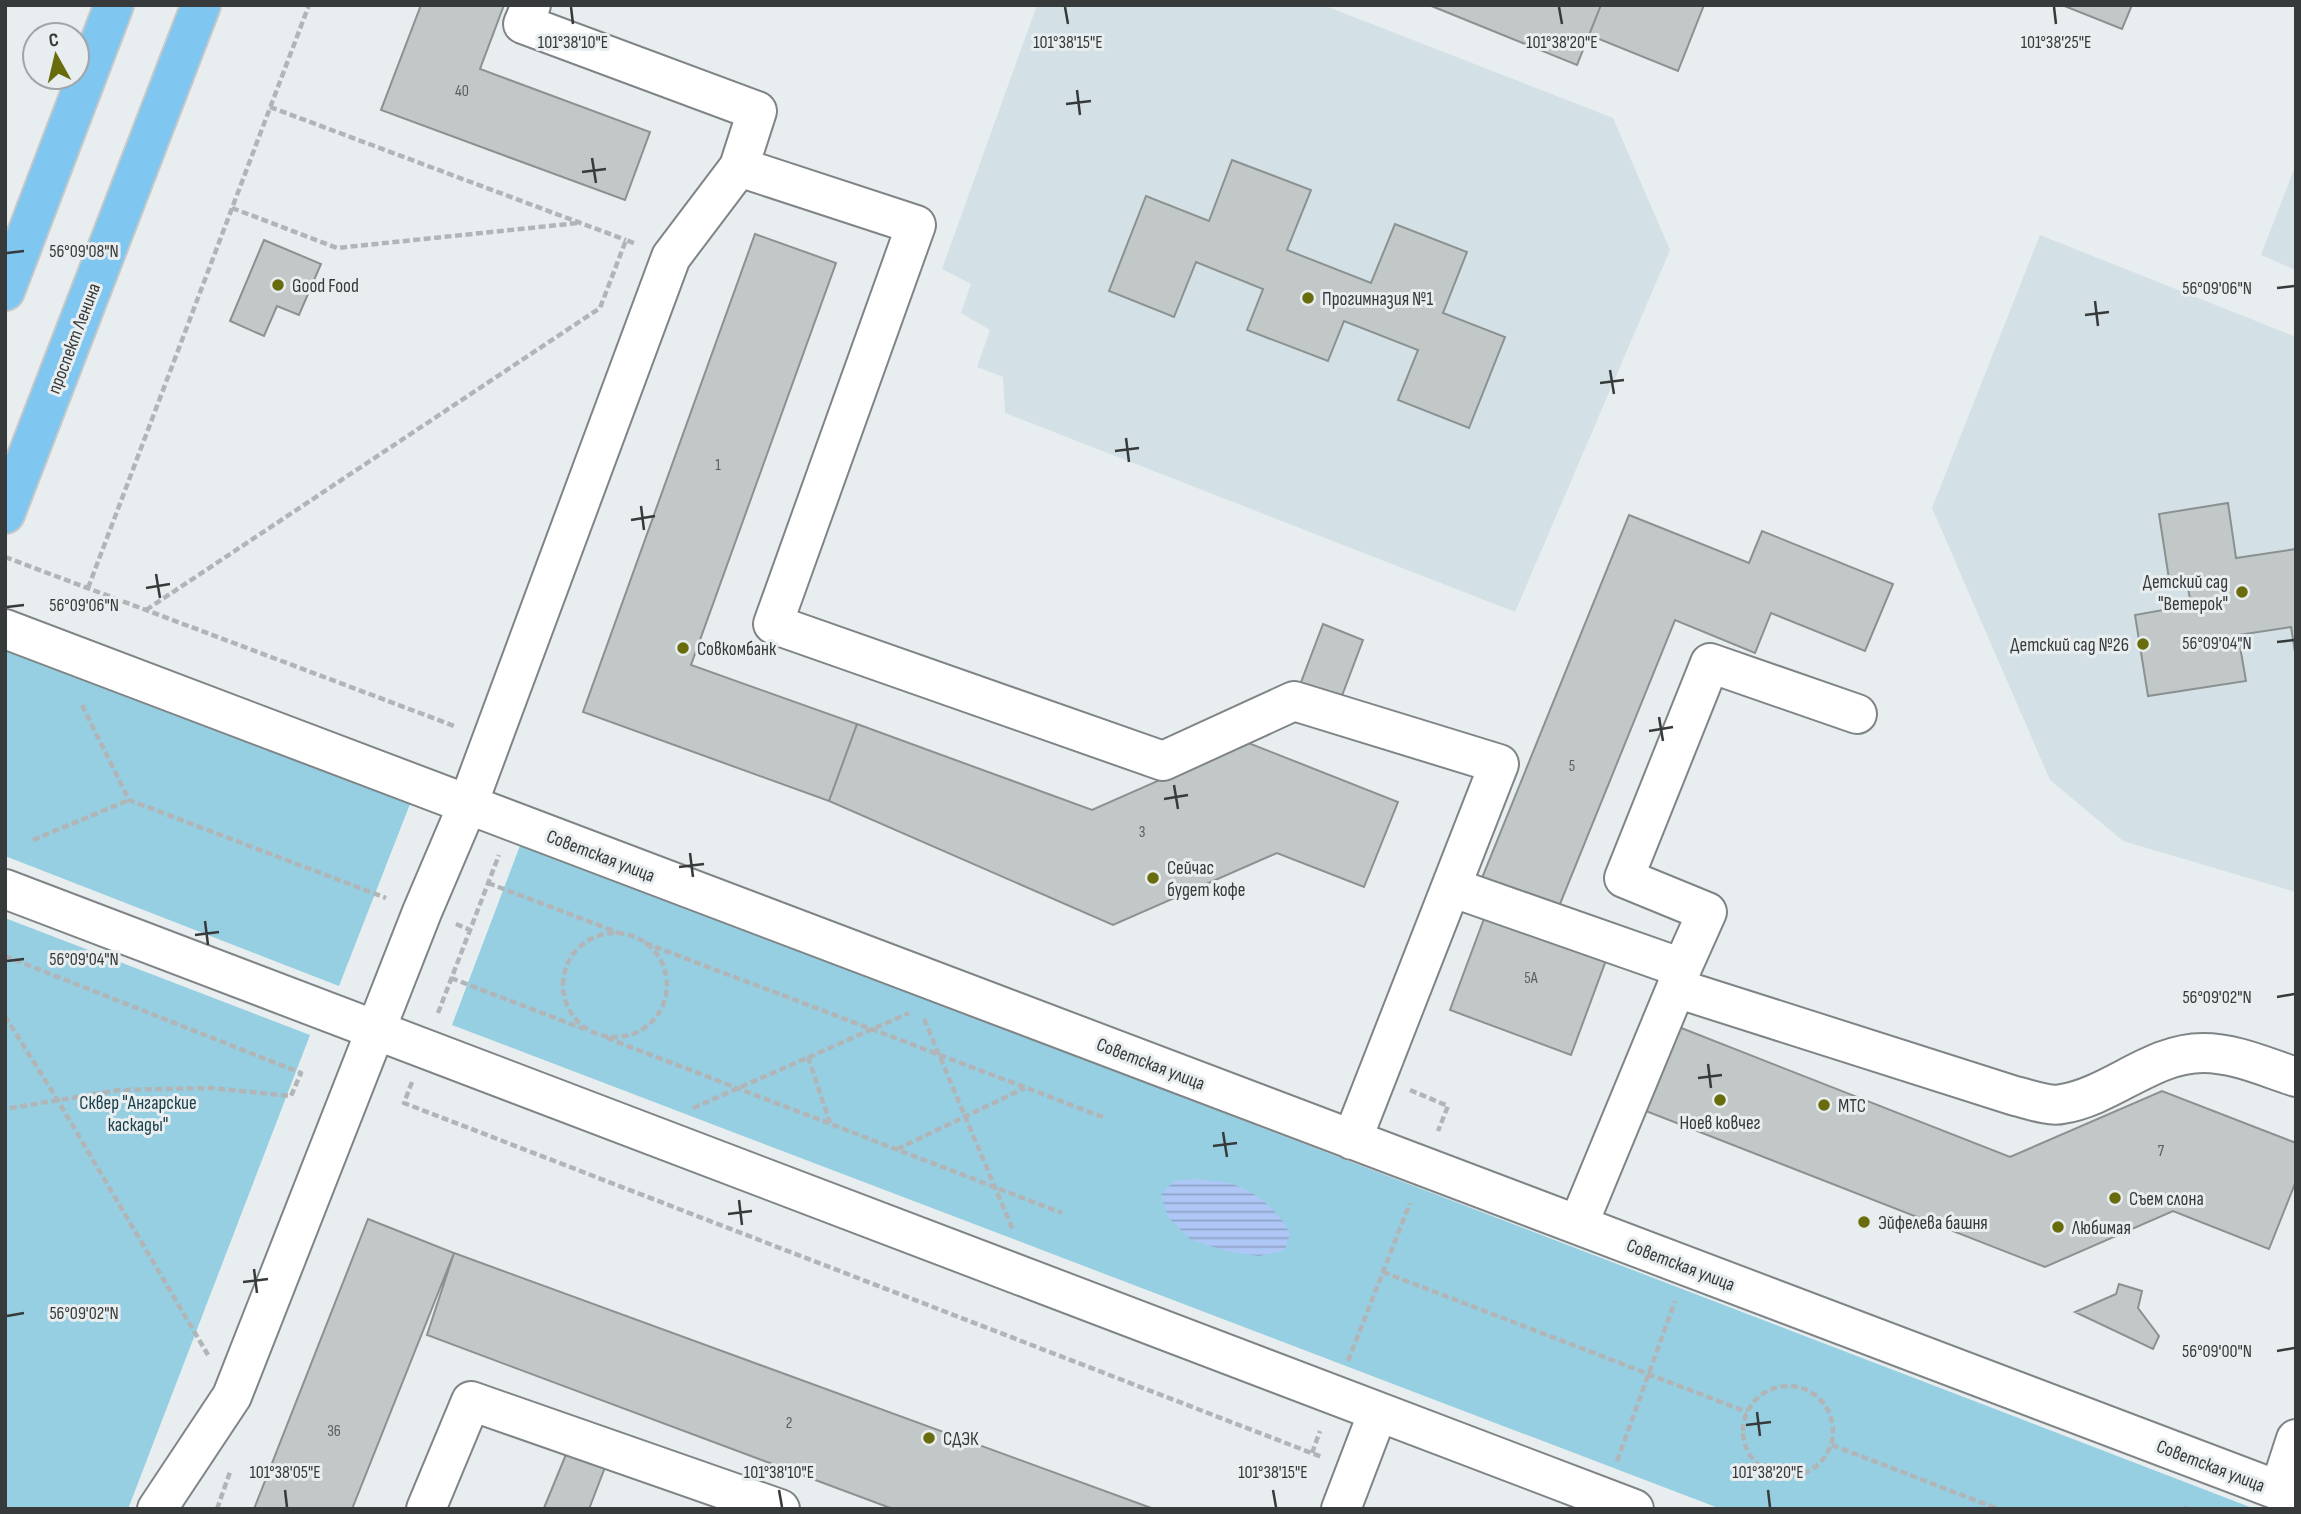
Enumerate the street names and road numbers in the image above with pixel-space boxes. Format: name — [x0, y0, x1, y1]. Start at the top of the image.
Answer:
street label: проспект Ленина — [43, 280, 106, 397]
street label: Советская улица — [543, 825, 658, 888]
street label: Советская улица — [1093, 1033, 1208, 1096]
street label: Советская улица — [1623, 1234, 1738, 1297]
street label: Советская улица — [2153, 1435, 2268, 1498]

